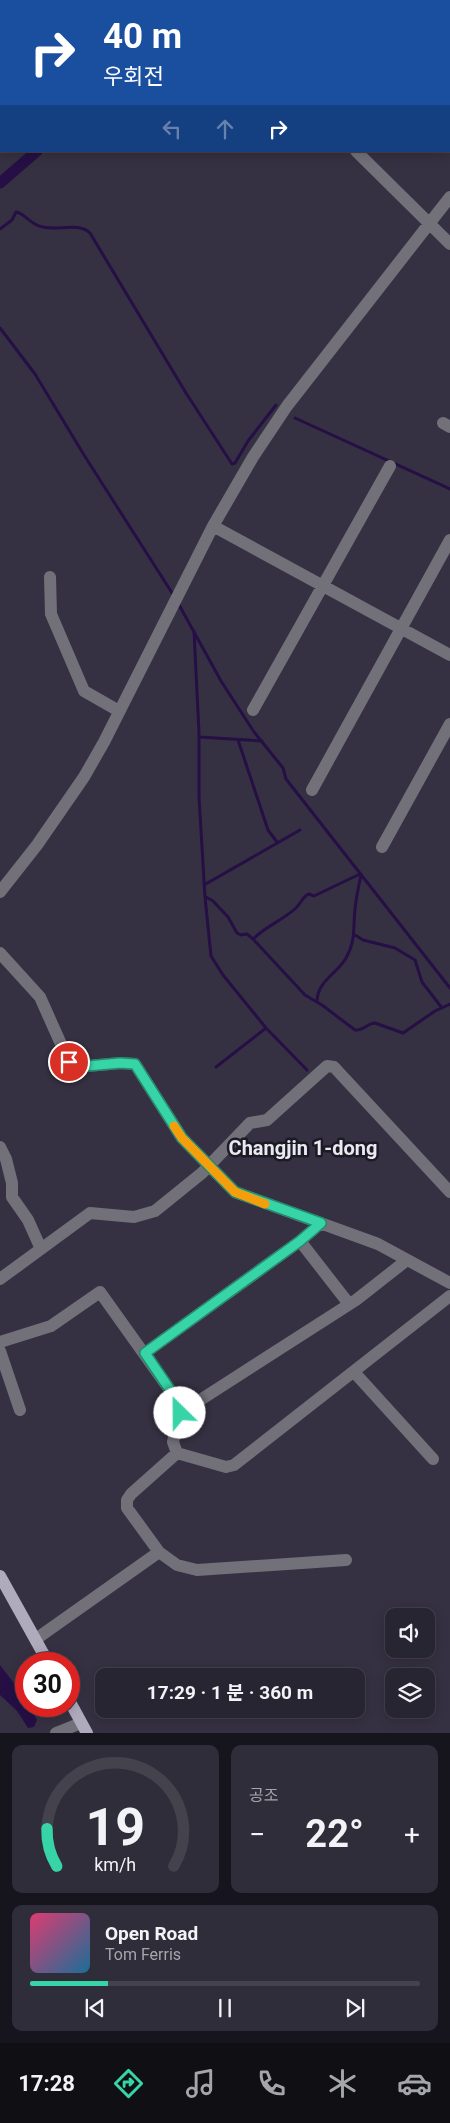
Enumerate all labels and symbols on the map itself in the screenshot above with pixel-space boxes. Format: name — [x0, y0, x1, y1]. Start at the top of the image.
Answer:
pin — [48, 1041, 90, 1083]
district label: Changjin 1-dong — [229, 1136, 377, 1160]
position arrow — [153, 1386, 205, 1438]
speed limit sign: 30 — [15, 1652, 80, 1717]

